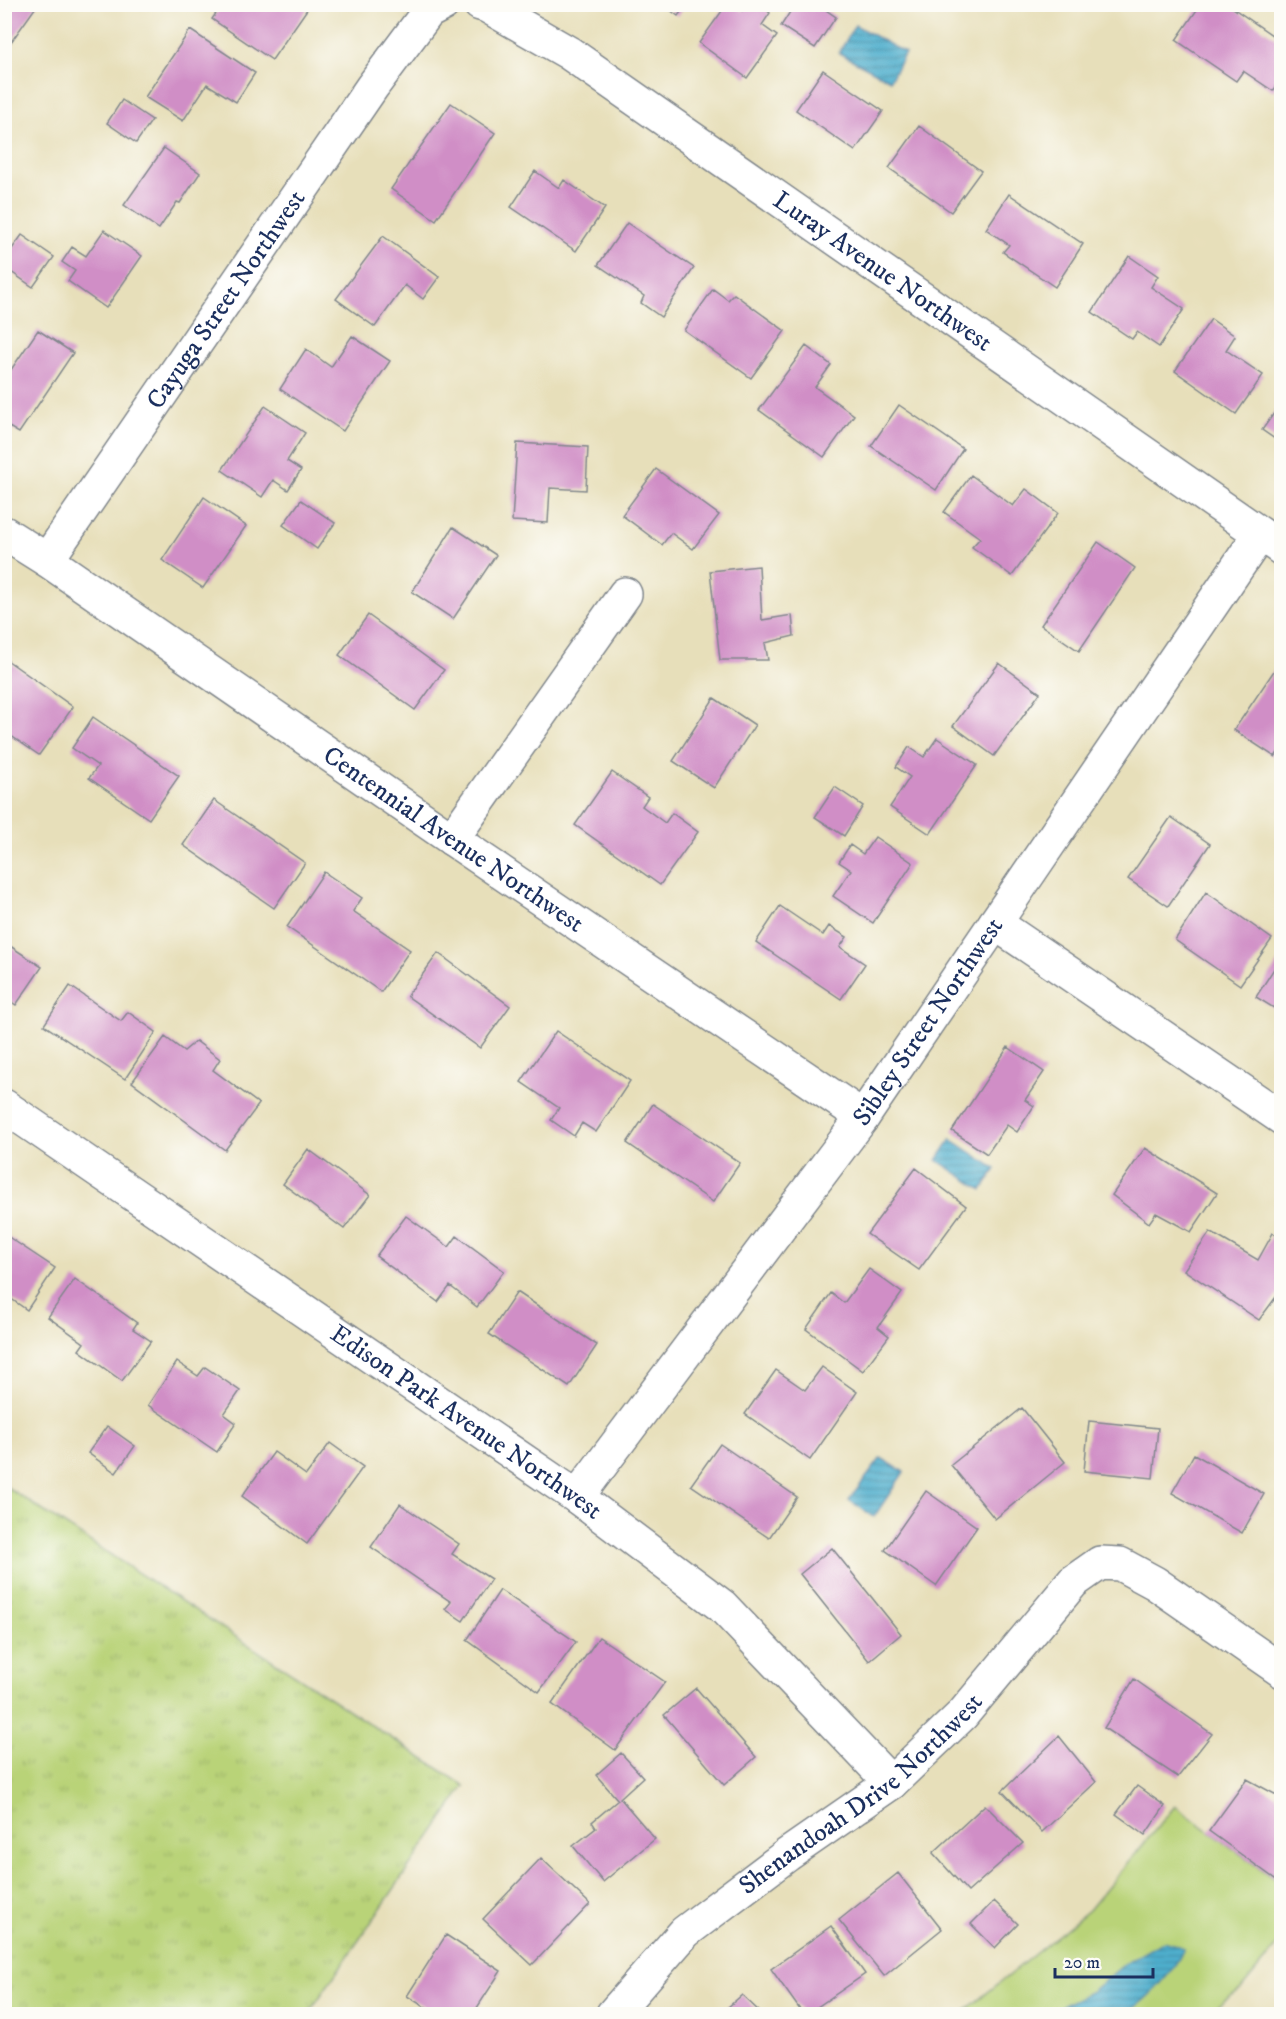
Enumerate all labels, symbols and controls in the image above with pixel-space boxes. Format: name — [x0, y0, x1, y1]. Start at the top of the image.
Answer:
street label: Cayuga Street Northwest — [139, 184, 313, 416]
street label: Luray Avenue Northwest — [767, 184, 999, 359]
street label: Centennial Avenue Northwest — [317, 739, 590, 940]
street label: Sibley Street Northwest — [845, 911, 1011, 1133]
street label: Edison Park Avenue Northwest — [324, 1317, 609, 1527]
street label: Shenandoah Drive Northwest — [732, 1686, 990, 1902]
scale bar — [1055, 1941, 1152, 1979]
text: 20 m — [1064, 1952, 1100, 1974]

